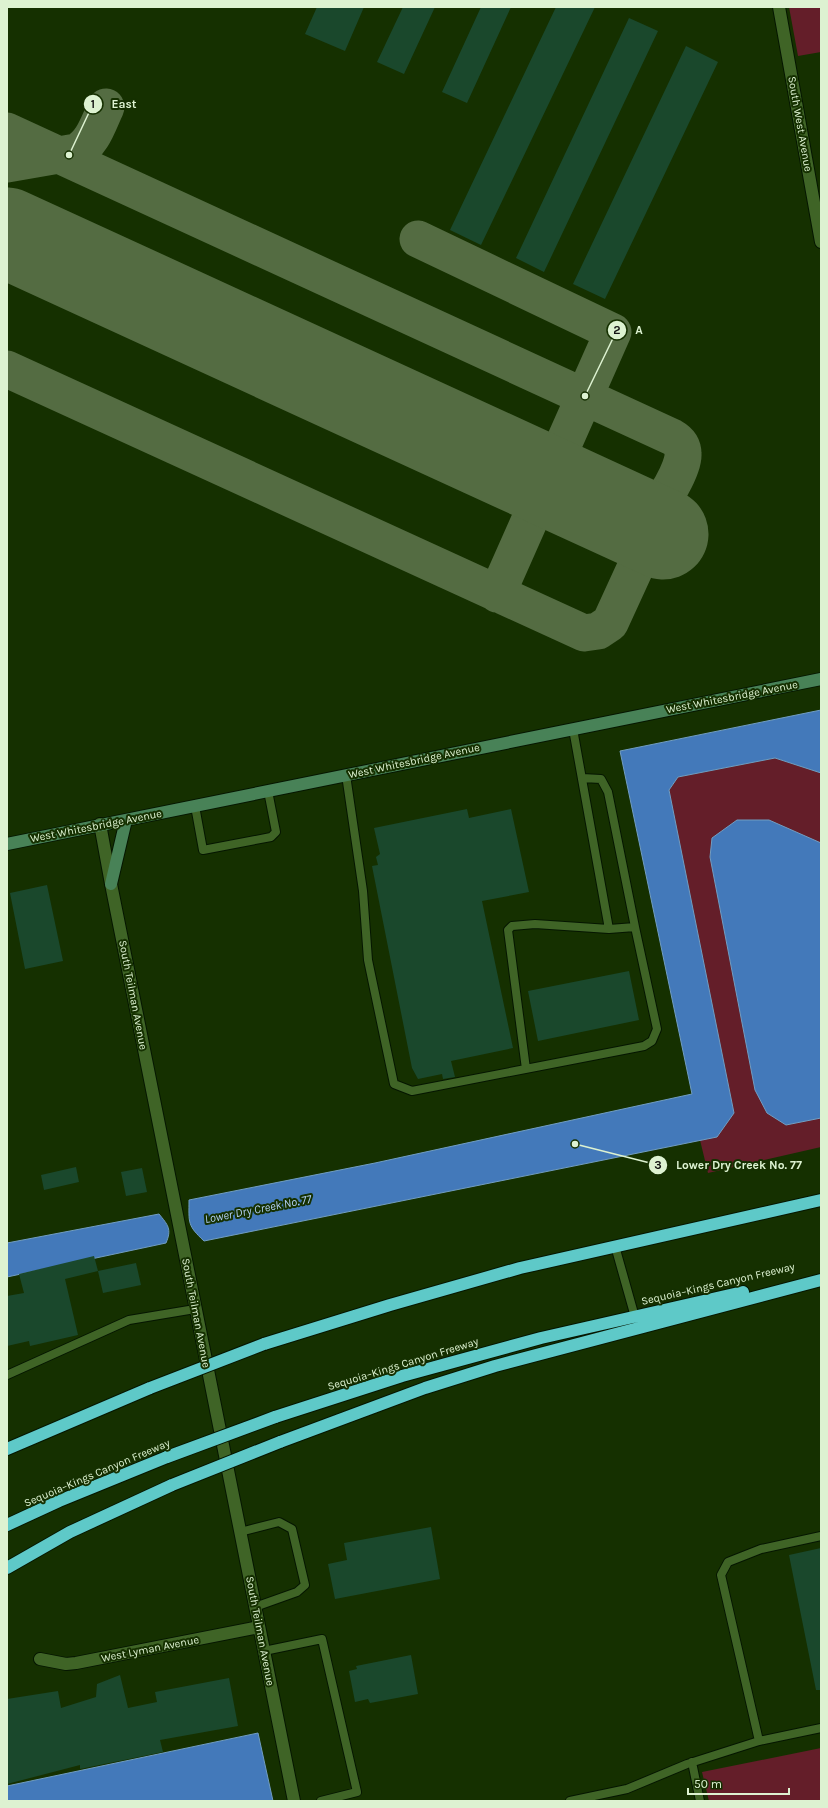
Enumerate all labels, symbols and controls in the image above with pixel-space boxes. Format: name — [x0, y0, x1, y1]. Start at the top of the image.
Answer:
street label: South West Avenue — [785, 75, 815, 173]
callout: East — [83, 92, 144, 116]
text: 1 — [91, 97, 95, 111]
text: East — [111, 97, 137, 111]
callout: A — [607, 318, 651, 342]
text: 2 — [613, 323, 621, 337]
text: A — [635, 323, 643, 337]
street label: West Whitesbridge Avenue — [665, 678, 799, 716]
street label: West Whitesbridge Avenue — [347, 741, 481, 781]
street label: West Whitesbridge Avenue — [29, 807, 163, 845]
street label: South Teilman Avenue — [116, 939, 150, 1051]
callout: Lower Dry Creek No. 77 — [648, 1153, 810, 1177]
text: 3 — [654, 1158, 662, 1172]
text: Lower Dry Creek No. 77 — [676, 1158, 802, 1172]
water label: Lower Dry Creek No. 77 — [203, 1192, 313, 1226]
street label: South Teilman Avenue — [179, 1257, 213, 1369]
street label: Sequoia–Kings Canyon Freeway — [640, 1260, 796, 1308]
street label: Sequoia–Kings Canyon Freeway — [326, 1335, 480, 1393]
street label: Sequoia–Kings Canyon Freeway — [22, 1436, 172, 1510]
street label: South Teilman Avenue — [243, 1575, 277, 1687]
street label: West Lyman Avenue — [100, 1633, 200, 1665]
scale bar — [688, 1770, 789, 1796]
text: 50 m — [694, 1777, 722, 1791]

